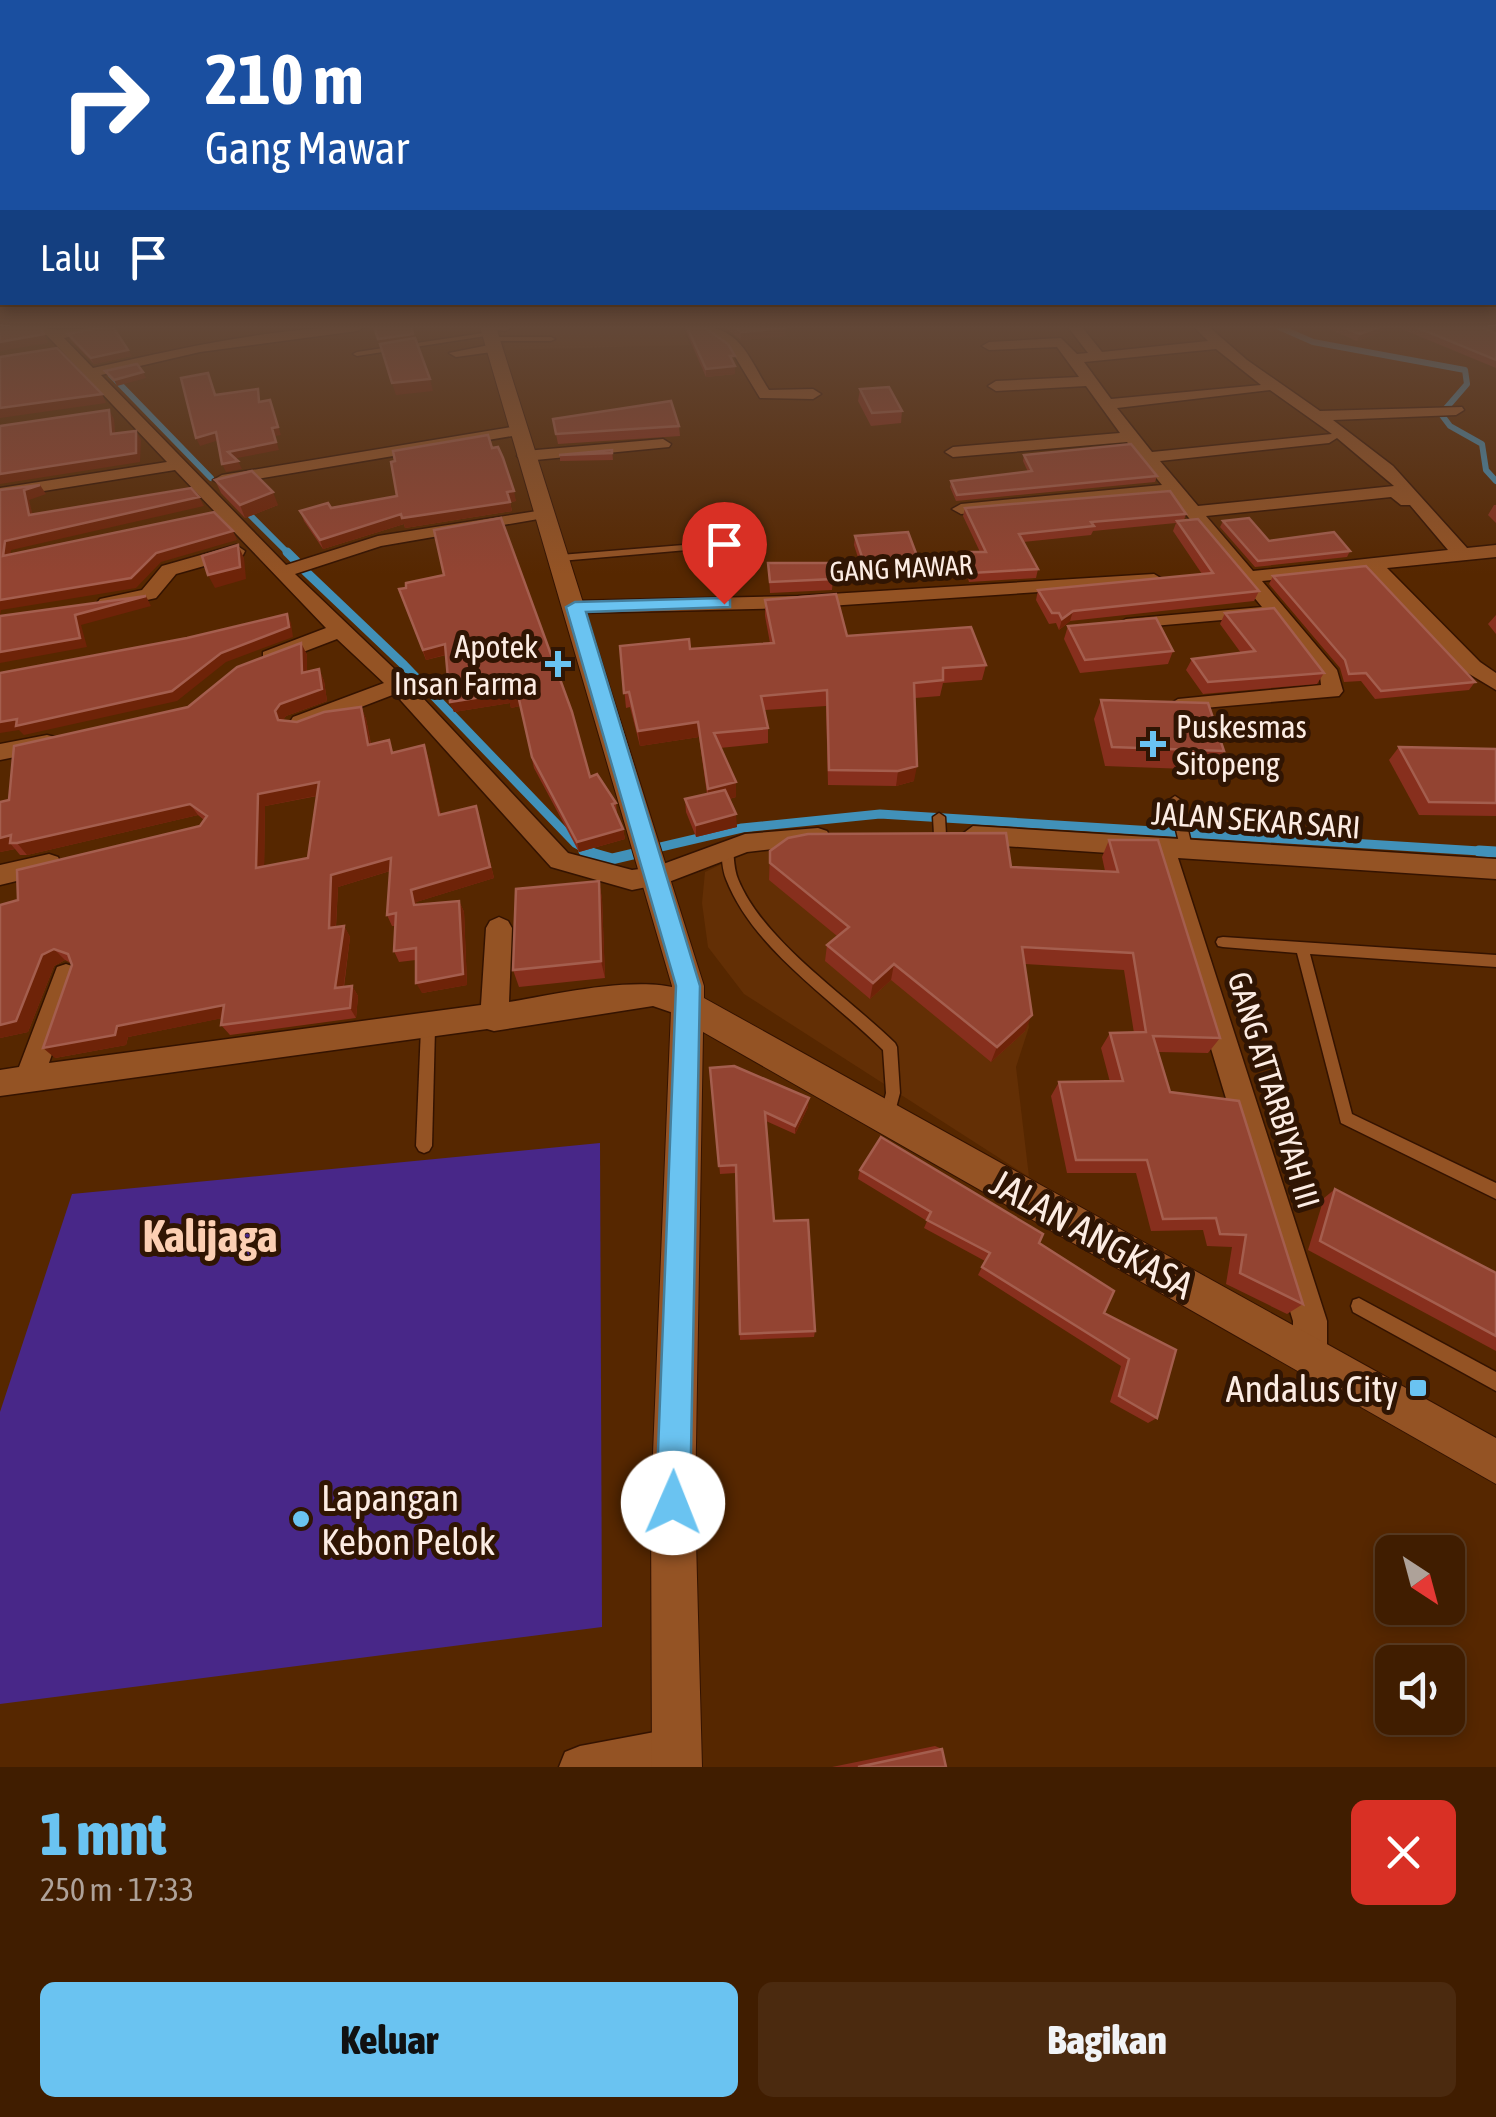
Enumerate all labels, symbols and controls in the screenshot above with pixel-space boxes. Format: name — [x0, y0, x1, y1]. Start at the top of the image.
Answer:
text: 210 m — [205, 39, 364, 119]
icon: right — [40, 40, 170, 170]
text: Gang Mawar — [205, 122, 409, 174]
icon: arrive — [121, 230, 176, 285]
text: Lalu — [40, 236, 101, 279]
pin — [682, 502, 767, 605]
icon: arrive — [697, 517, 752, 572]
street label: GANG MAWAR — [829, 548, 973, 588]
place label: Apotek Insan Farma — [394, 628, 538, 702]
marker: Apotek Insan Farma — [547, 653, 569, 675]
place label: Puskesmas Sitopeng — [1176, 708, 1307, 782]
marker: Puskesmas Sitopeng — [1140, 731, 1166, 757]
street label: JALAN SEKAR SARI — [1150, 794, 1362, 846]
street label: GANG ATTARBIYAH III — [1221, 968, 1327, 1212]
street label: JALAN ANGKASA — [983, 1161, 1201, 1307]
district label: Kalijaga — [142, 1210, 278, 1262]
place label: Andalus City — [1226, 1367, 1398, 1410]
marker: Andalus City — [1407, 1377, 1429, 1399]
position arrow — [621, 1451, 725, 1555]
place label: Lapangan Kebon Pelok — [321, 1476, 496, 1563]
marker: Lapangan Kebon Pelok — [290, 1508, 312, 1530]
north arrow — [1375, 1535, 1465, 1625]
map controls — [1375, 1535, 1465, 1735]
button: sound — [1375, 1645, 1465, 1735]
text: 1 mnt — [40, 1799, 166, 1868]
button: close — [1351, 1800, 1456, 1905]
text: 250 m · 17:33 — [40, 1871, 194, 1908]
button: Keluar — [40, 1982, 738, 2097]
button: Bagikan — [758, 1982, 1456, 2097]

